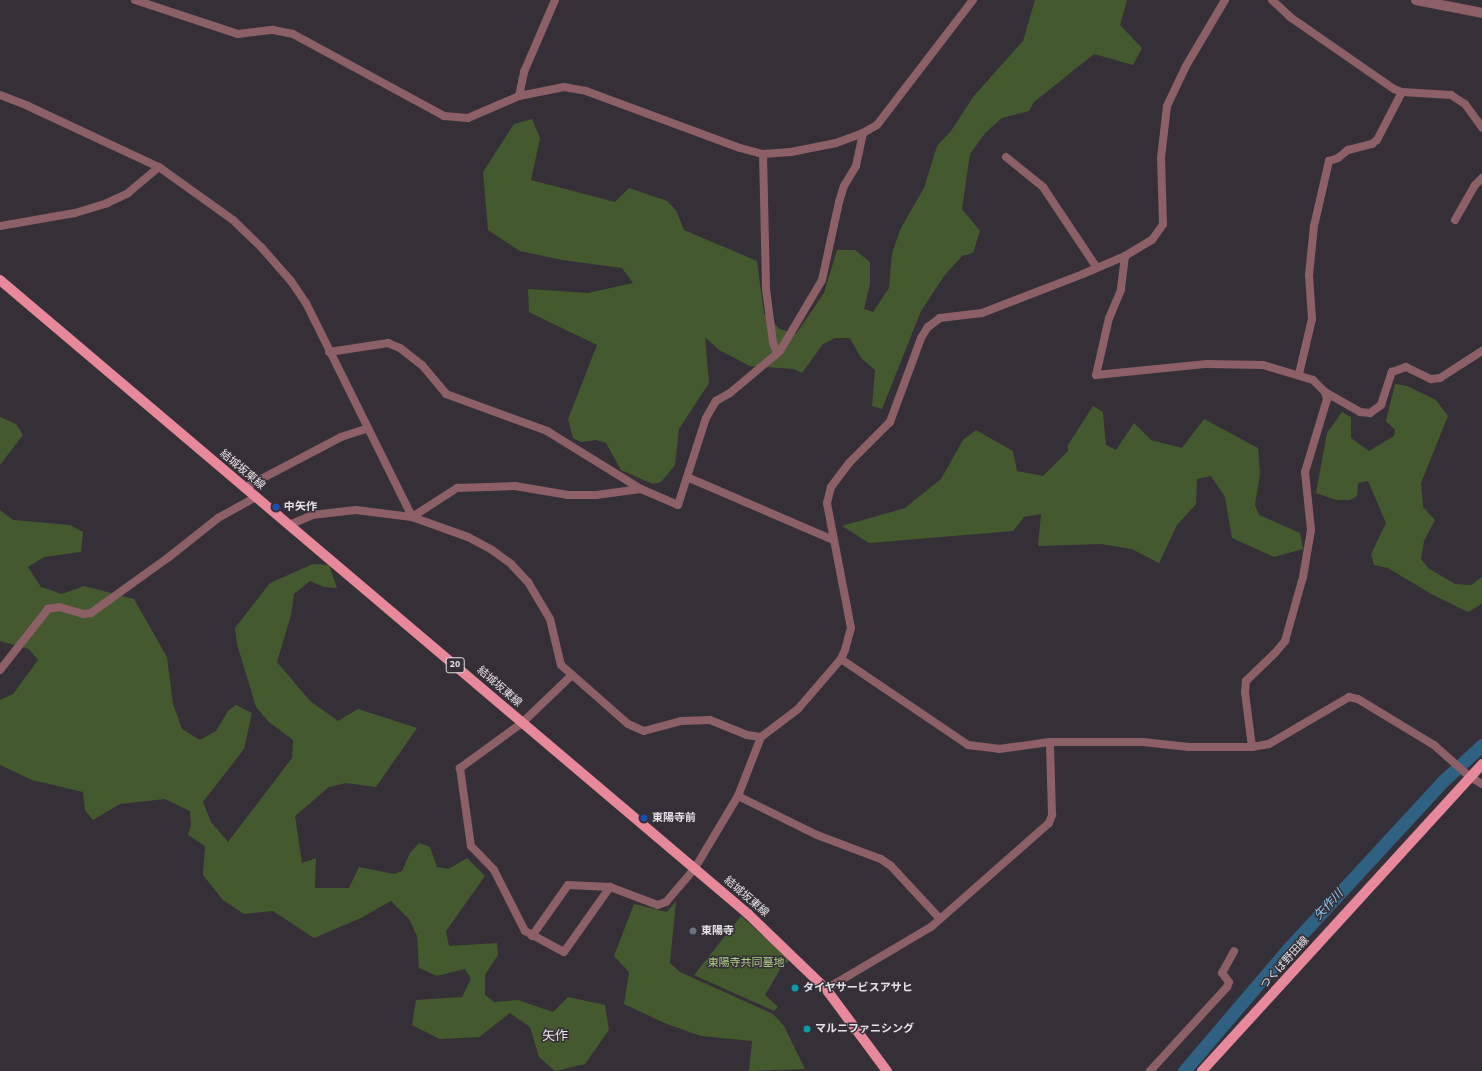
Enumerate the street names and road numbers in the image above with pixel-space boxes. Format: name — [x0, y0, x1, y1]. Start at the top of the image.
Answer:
street label: 結城坂東線 — [217, 447, 267, 493]
road number: 20 — [445, 657, 465, 673]
street label: 結城坂東線 — [474, 664, 524, 710]
street label: 結城坂東線 — [721, 874, 771, 920]
street label: つくば野田線 — [1258, 934, 1312, 992]

